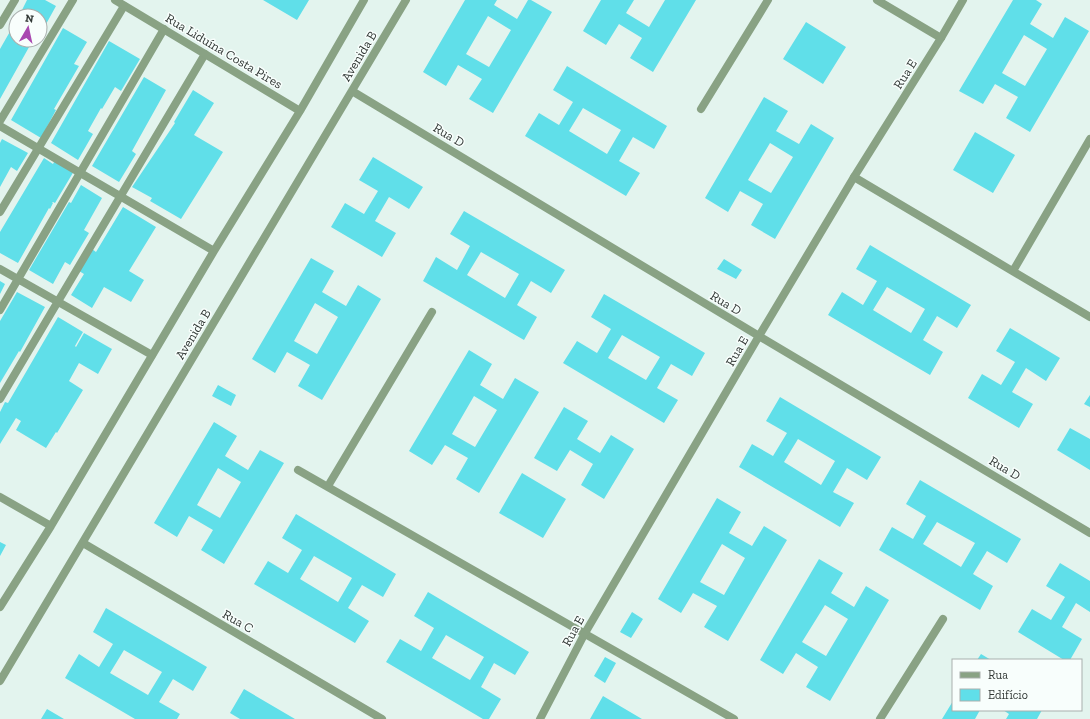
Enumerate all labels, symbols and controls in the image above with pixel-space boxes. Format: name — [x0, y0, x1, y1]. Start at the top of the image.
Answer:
north arrow — [8, 8, 48, 48]
street label: Rua Liduína Costa Pires — [163, 10, 285, 92]
text: N — [24, 12, 35, 26]
street label: Avenida B — [338, 28, 380, 84]
street label: Rua E — [890, 56, 920, 92]
street label: Rua D — [431, 120, 467, 150]
street label: Rua D — [708, 288, 744, 318]
street label: Avenida B — [172, 306, 214, 362]
street label: Rua E — [722, 333, 752, 369]
street label: Rua D — [987, 453, 1023, 483]
street label: Rua C — [220, 606, 256, 636]
street label: Rua E — [559, 613, 588, 649]
legend — [952, 659, 1082, 711]
text: Rua — [988, 668, 1008, 682]
text: Edifício — [988, 688, 1028, 702]

